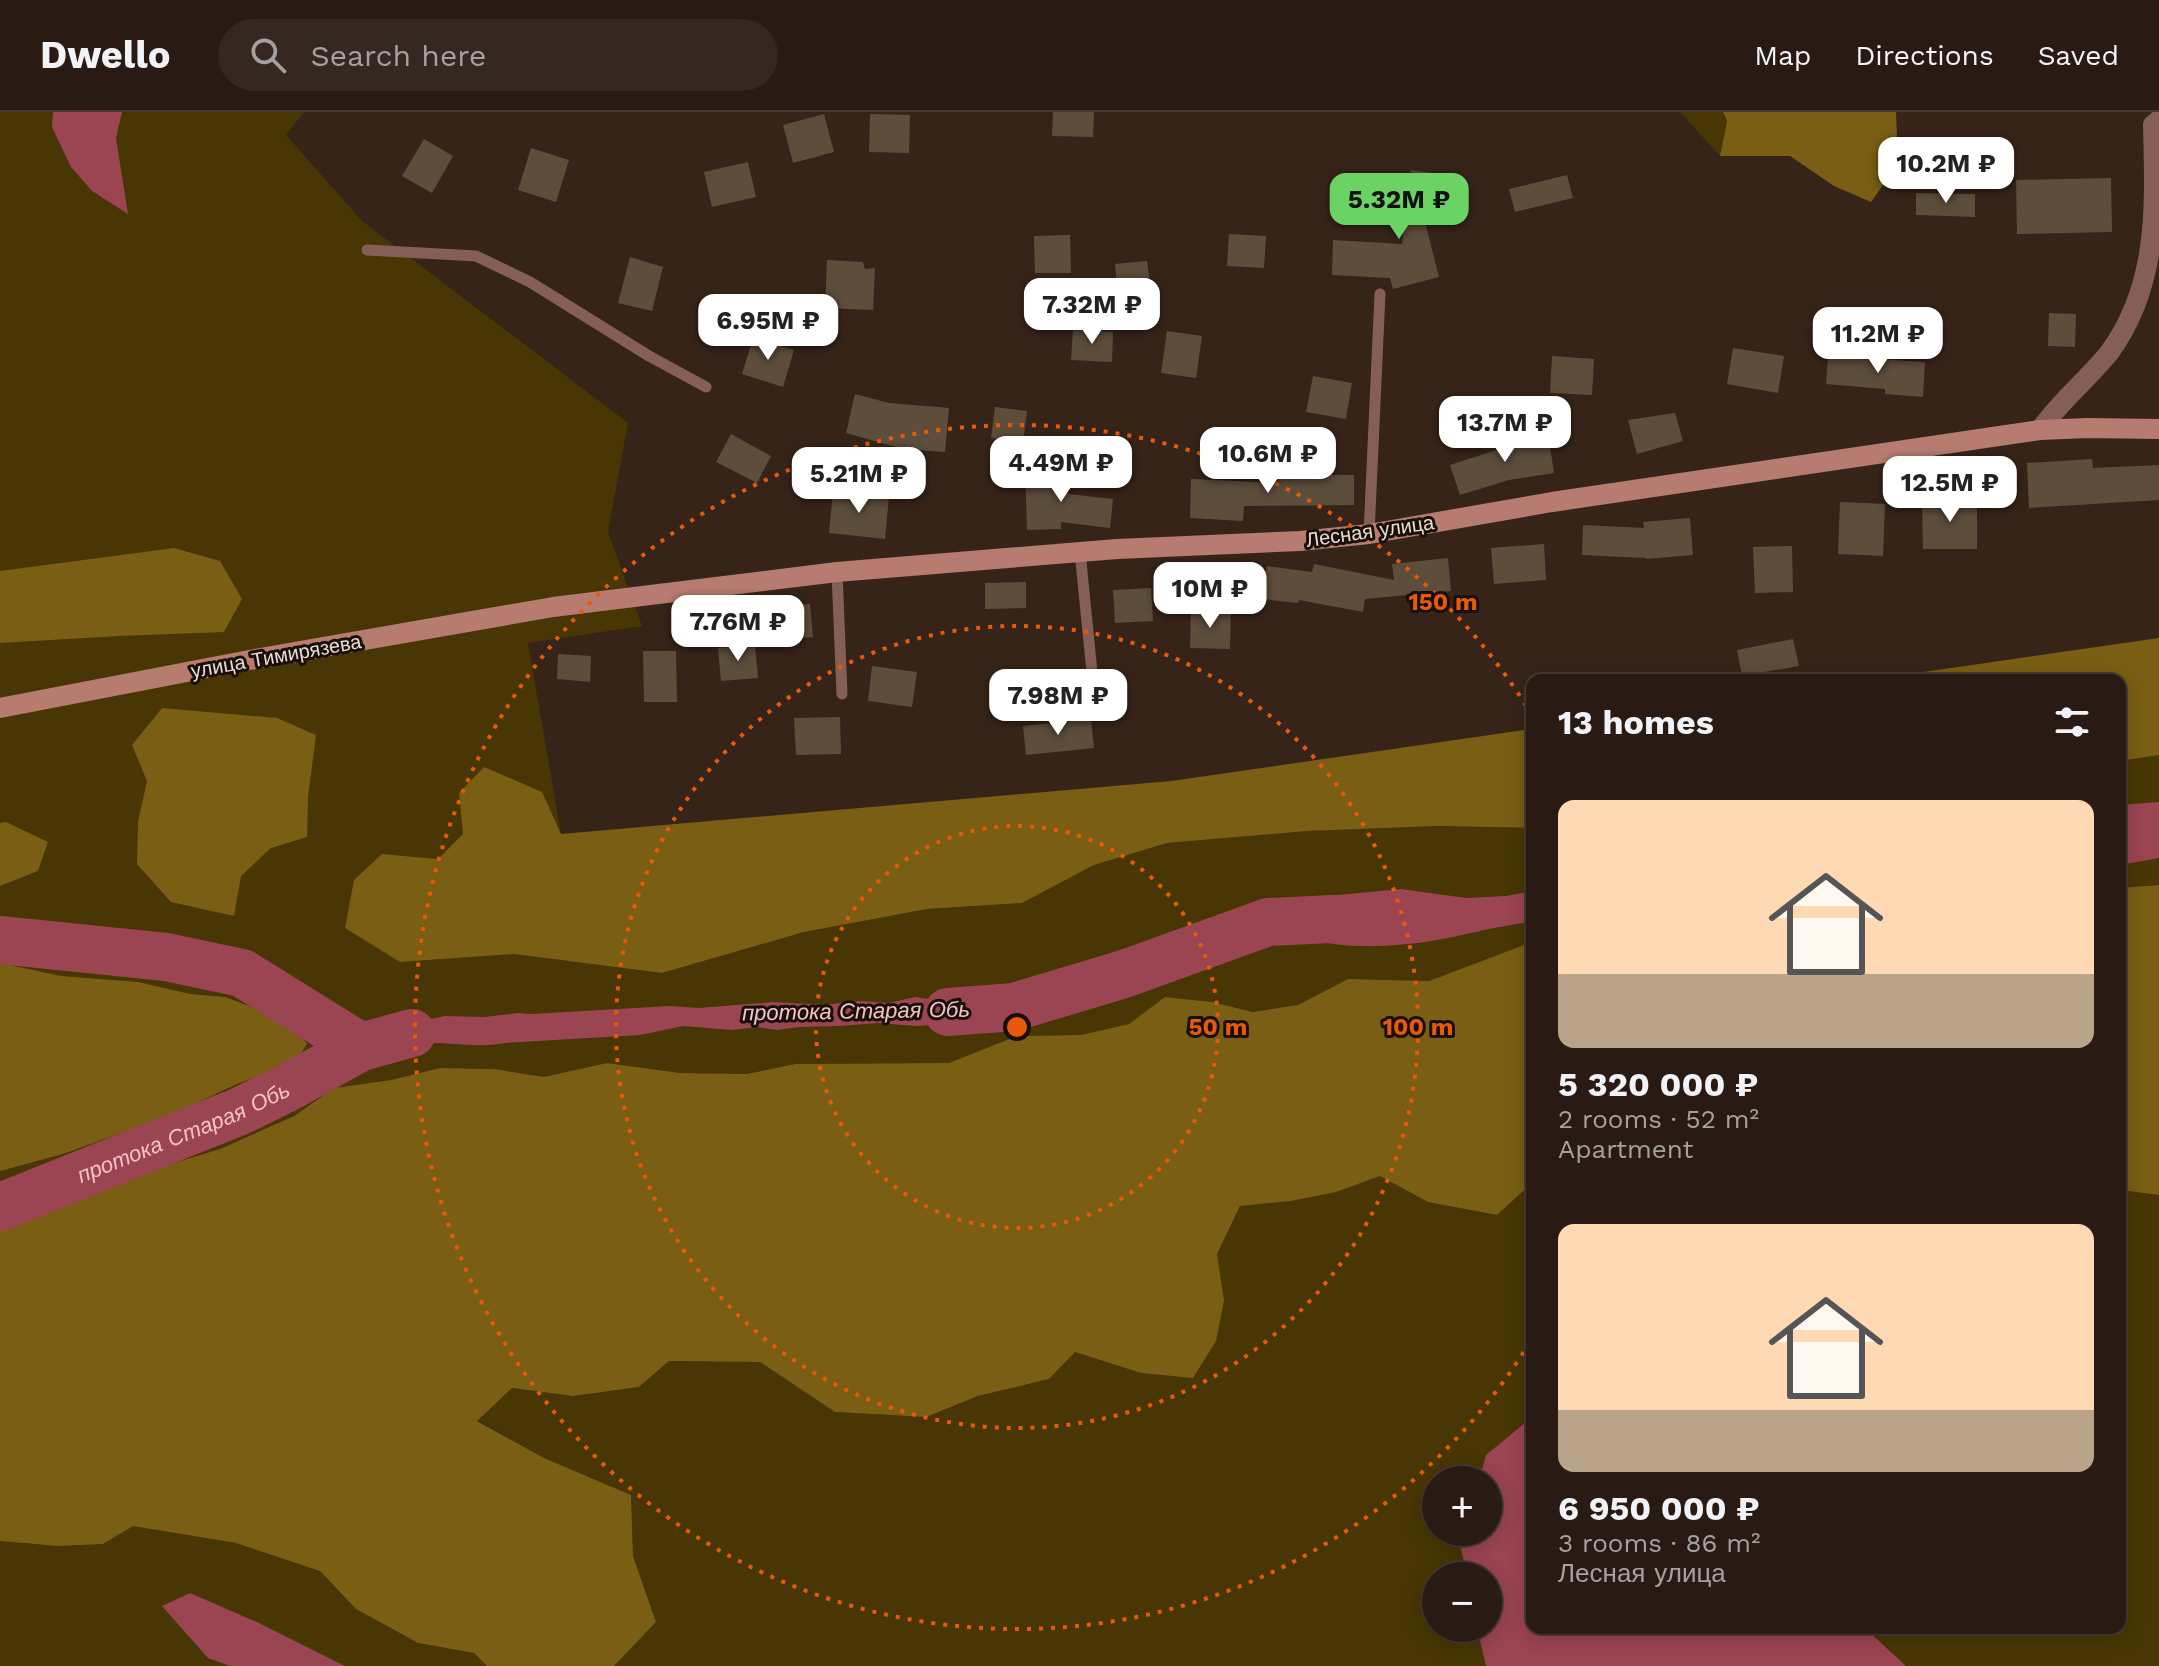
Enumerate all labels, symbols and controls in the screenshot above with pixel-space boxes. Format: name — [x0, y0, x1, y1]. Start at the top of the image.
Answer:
search box — [218, 19, 778, 91]
text: Dwello — [40, 33, 170, 77]
icon: search — [246, 33, 290, 77]
text: Search here — [310, 38, 486, 73]
text: Map — [1754, 39, 1811, 72]
text: Directions — [1855, 39, 1994, 72]
text: Saved — [2038, 39, 2119, 72]
pin: 10.2M ₽ — [1872, 137, 2020, 205]
text: 10.2M ₽ — [1896, 148, 1996, 178]
pin: 5.32M ₽ — [1325, 173, 1473, 241]
text: 5.32M ₽ — [1348, 184, 1450, 214]
pin: 7.32M ₽ — [1018, 278, 1166, 346]
text: 7.32M ₽ — [1042, 289, 1142, 319]
pin: 6.95M ₽ — [694, 294, 842, 362]
text: 6.95M ₽ — [716, 305, 820, 335]
pin: 11.2M ₽ — [1804, 307, 1952, 375]
text: 11.2M ₽ — [1831, 318, 1925, 348]
pin: 13.7M ₽ — [1431, 396, 1579, 464]
text: 13.7M ₽ — [1457, 407, 1553, 437]
pin: 10.6M ₽ — [1194, 427, 1342, 495]
pin: 4.49M ₽ — [987, 436, 1135, 504]
text: 10.6M ₽ — [1218, 438, 1318, 468]
pin: 5.21M ₽ — [785, 447, 933, 515]
text: 4.49M ₽ — [1008, 447, 1114, 477]
pin: 12.5M ₽ — [1876, 456, 2024, 524]
text: 5.21M ₽ — [810, 458, 908, 488]
text: 12.5M ₽ — [1901, 467, 1999, 497]
street label: Лесная улица — [1304, 510, 1436, 552]
pin: 10M ₽ — [1154, 562, 1266, 630]
text: 10M ₽ — [1172, 573, 1248, 603]
text: 150 m — [1408, 588, 1478, 616]
pin: 7.76M ₽ — [664, 595, 812, 663]
text: 7.76M ₽ — [689, 606, 787, 636]
street label: улица Тимирязева — [189, 629, 364, 683]
pin: 7.98M ₽ — [984, 669, 1132, 737]
text: 7.98M ₽ — [1007, 680, 1109, 710]
icon: filters — [2050, 700, 2094, 744]
text: 13 homes — [1558, 702, 1714, 742]
icon: home — [1754, 852, 1898, 996]
water label: протока Старая Обь — [742, 997, 970, 1025]
centre of rings — [1003, 1013, 1031, 1041]
text: 50 m — [1189, 1013, 1247, 1041]
text: 100 m — [1383, 1013, 1453, 1041]
text: 5 320 000 ₽ — [1558, 1064, 1758, 1104]
water label: протока Старая Обь — [73, 1076, 294, 1187]
text: 2 rooms · 52 m² — [1558, 1104, 1759, 1134]
text: Apartment — [1558, 1134, 1694, 1164]
icon: home — [1754, 1276, 1898, 1420]
map controls — [1422, 1466, 1502, 1642]
button: + — [1422, 1466, 1502, 1546]
text: 6 950 000 ₽ — [1558, 1488, 1760, 1528]
text: 3 rooms · 86 m² — [1558, 1528, 1760, 1558]
text: Лесная улица — [1558, 1558, 1726, 1588]
button: − — [1422, 1562, 1502, 1642]

